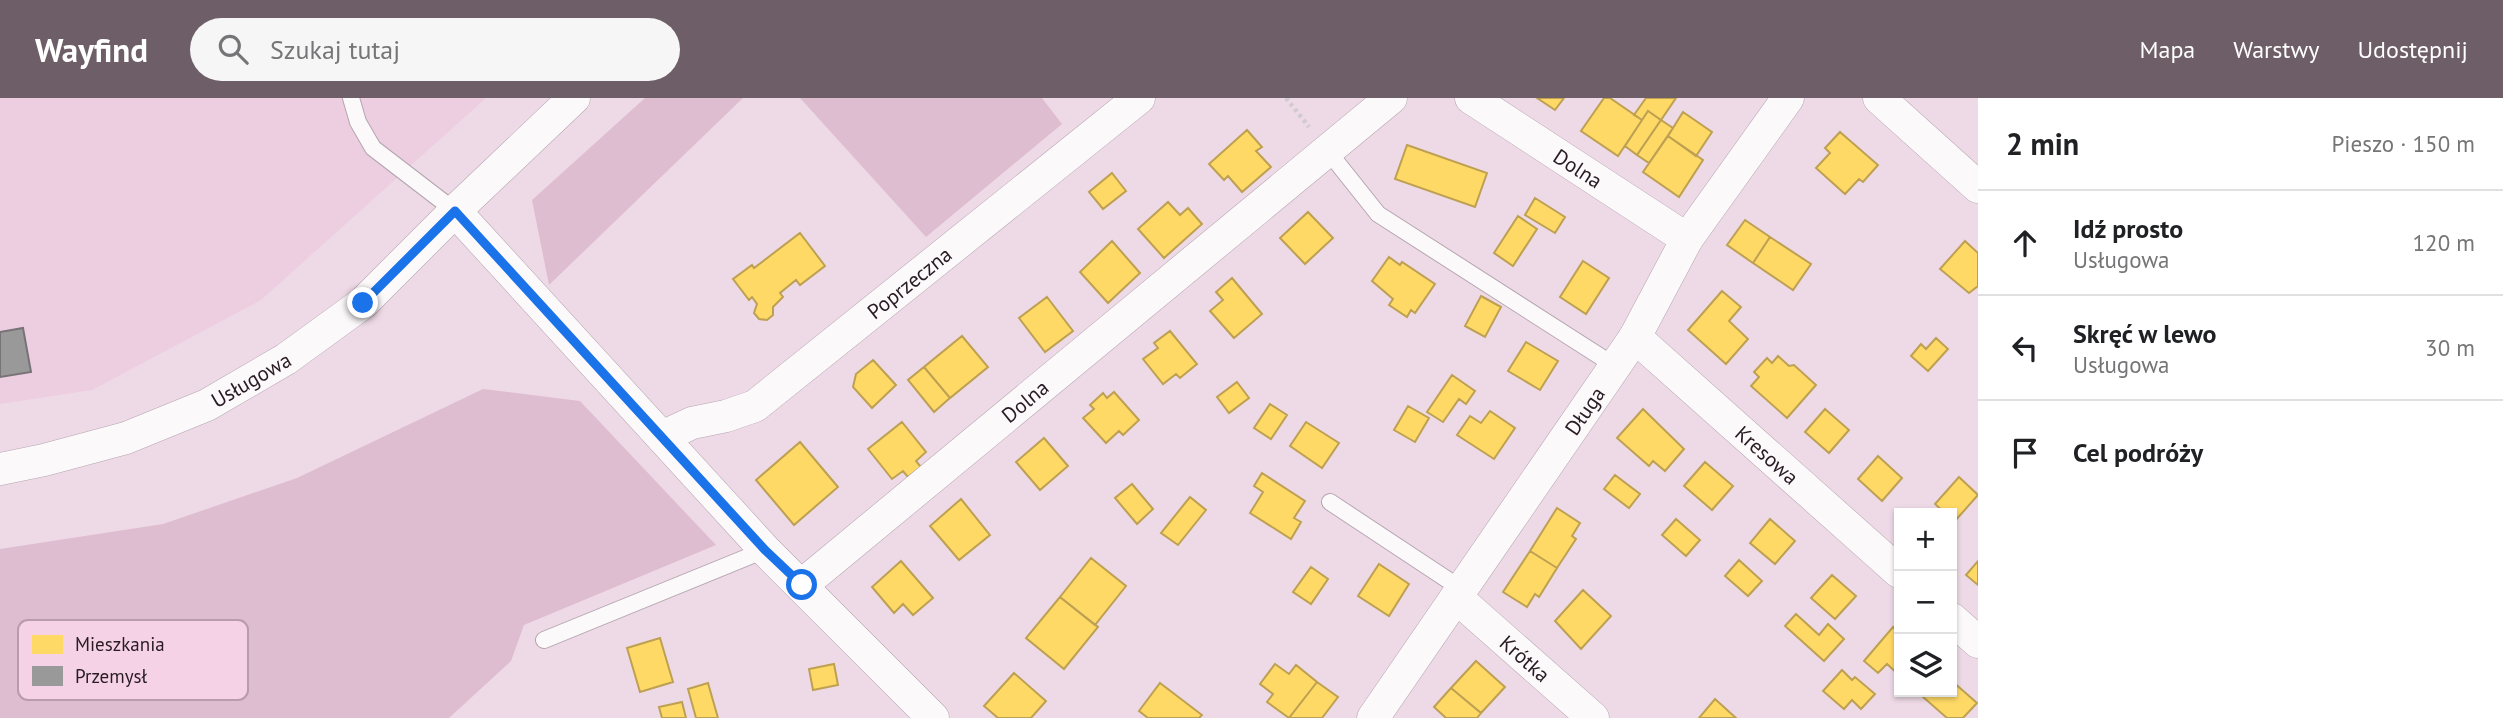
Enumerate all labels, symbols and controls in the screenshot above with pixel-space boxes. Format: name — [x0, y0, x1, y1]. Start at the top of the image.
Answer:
search box — [190, 18, 680, 81]
text: Wayfind — [35, 28, 148, 71]
icon: search — [214, 30, 252, 68]
text: Szukaj tutaj — [270, 33, 400, 66]
text: Mapa — [2140, 34, 2195, 65]
text: Warstwy — [2233, 34, 2319, 65]
text: Udostępnij — [2357, 34, 2468, 65]
text: 2 min — [2006, 124, 2079, 163]
text: Pieszo · 150 m — [2332, 129, 2475, 158]
street label: Dolna — [1549, 142, 1608, 194]
text: Idź prosto — [2073, 212, 2183, 245]
icon: ahead — [2006, 224, 2044, 262]
text: 120 m — [2413, 228, 2475, 257]
street label: Poprzeczna — [861, 240, 957, 324]
text: Usługowa — [2073, 245, 2170, 274]
route end — [347, 287, 378, 318]
text: Skręć w lewo — [2073, 317, 2217, 350]
icon: left — [2006, 329, 2044, 367]
text: 30 m — [2425, 333, 2475, 362]
street label: Usługowa — [206, 346, 296, 413]
text: Usługowa — [2073, 350, 2170, 379]
street label: Dolna — [996, 374, 1054, 428]
street label: Długa — [1558, 381, 1610, 440]
street label: Kresowa — [1730, 419, 1804, 490]
icon: arrive — [2006, 434, 2044, 472]
text: Cel podróży — [2073, 436, 2203, 469]
map controls — [1894, 508, 1957, 697]
button: + — [1894, 508, 1957, 571]
route start — [786, 569, 817, 600]
button: − — [1894, 571, 1957, 634]
legend — [18, 620, 248, 700]
street label: Krótka — [1494, 629, 1556, 688]
text: Mieszkania — [75, 632, 165, 656]
button: layers — [1894, 634, 1957, 697]
text: Przemysł — [75, 664, 148, 688]

